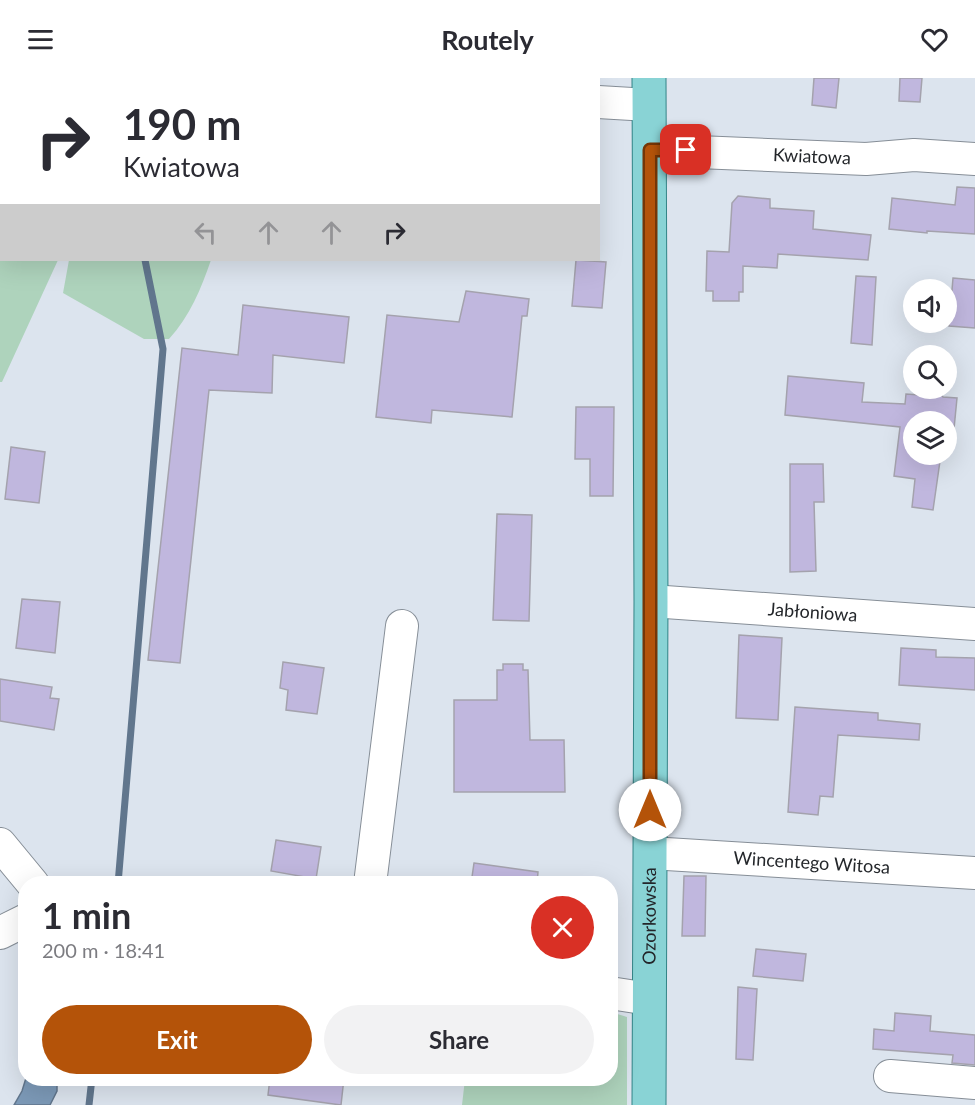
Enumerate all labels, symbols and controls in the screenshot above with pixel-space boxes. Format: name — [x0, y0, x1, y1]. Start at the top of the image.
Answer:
icon: menu — [24, 23, 57, 56]
text: Routely — [441, 23, 534, 56]
icon: heart — [918, 23, 951, 56]
text: 190 m — [123, 99, 241, 149]
icon: right — [24, 102, 102, 180]
pin — [660, 124, 711, 175]
icon: arrive — [669, 133, 702, 166]
street label: Kwiatowa — [772, 143, 851, 168]
text: Kwiatowa — [123, 150, 240, 183]
icon: left — [189, 216, 222, 249]
icon: ahead — [252, 216, 285, 249]
icon: ahead — [315, 216, 348, 249]
icon: right — [378, 216, 411, 249]
map controls — [903, 279, 957, 465]
button: sound — [903, 279, 957, 333]
button: search — [903, 345, 957, 399]
button: layers — [903, 411, 957, 465]
street label: Jabłoniowa — [767, 597, 858, 626]
position arrow — [618, 778, 682, 842]
street label: Wincentego Witosa — [733, 846, 891, 878]
street label: Ozorkowska — [638, 867, 660, 965]
text: 1 min — [42, 893, 131, 937]
button: close — [531, 896, 594, 959]
text: 200 m · 18:41 — [42, 938, 165, 962]
button: Exit — [42, 1005, 312, 1074]
button: Share — [324, 1005, 594, 1074]

